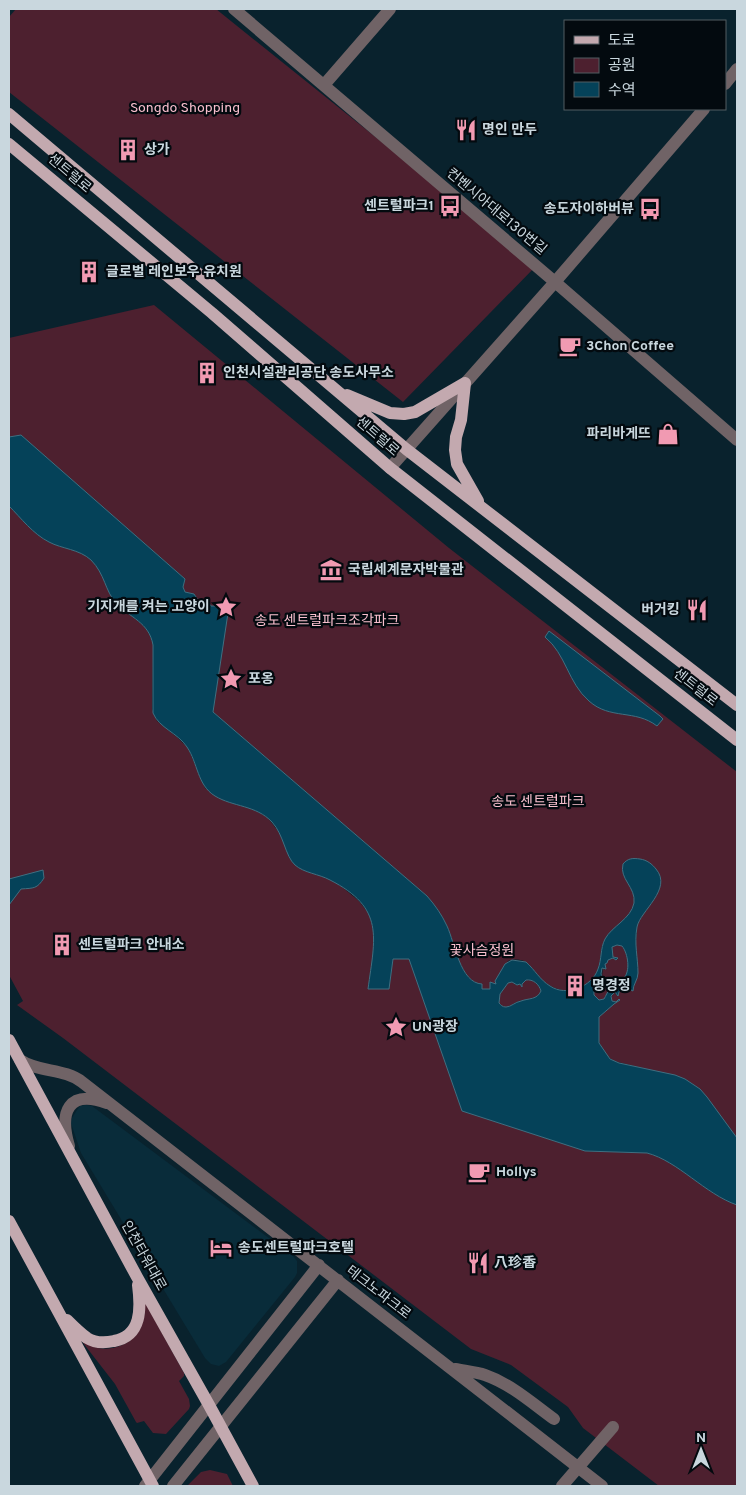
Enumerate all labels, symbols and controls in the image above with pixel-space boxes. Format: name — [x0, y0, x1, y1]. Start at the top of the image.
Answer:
legend — [564, 20, 726, 110]
text: 도로 — [608, 32, 636, 51]
text: 공원 — [608, 57, 636, 76]
text: 수역 — [608, 82, 636, 101]
park label: Songdo Shopping — [130, 100, 240, 117]
restaurant icon: 명인 만두 — [453, 117, 479, 143]
place label: 명인 만두 — [482, 122, 537, 139]
building icon: 상가 — [115, 137, 141, 163]
place label: 상가 — [144, 142, 170, 159]
street label: 센트럴로 — [44, 151, 94, 197]
street label: 컨벤시아대로130번길 — [442, 165, 550, 259]
bus stop icon: 센트럴파크1 — [437, 193, 463, 219]
bus stop icon: 송도자이하버뷰 — [637, 196, 663, 222]
place label: 센트럴파크1 — [364, 198, 434, 215]
place label: 송도자이하버뷰 — [544, 201, 634, 218]
building icon: 글로벌 레인보우 유치원 — [76, 259, 102, 285]
place label: 글로벌 레인보우 유치원 — [106, 264, 242, 281]
cafe icon: 3Chon Coffee — [557, 333, 583, 359]
place label: 3Chon Coffee — [586, 338, 674, 355]
building icon: 인천시설관리공단 송도사무소 — [194, 360, 220, 386]
place label: 인천시설관리공단 송도사무소 — [223, 364, 394, 382]
street label: 센트럴로 — [352, 414, 402, 460]
shop icon: 파리바게뜨 — [655, 421, 681, 447]
place label: 파리바게뜨 — [587, 426, 651, 443]
museum icon: 국립세계문자박물관 — [318, 557, 344, 583]
place label: 국립세계문자박물관 — [348, 562, 464, 579]
place icon: 기지개를 켜는 고양이 — [213, 594, 239, 620]
restaurant icon: 버거킹 — [684, 597, 710, 623]
place label: 기지개를 켜는 고양이 — [87, 599, 210, 616]
place label: 버거킹 — [641, 602, 680, 619]
park label: 송도 센트럴파크조각파크 — [255, 613, 400, 630]
street label: 센트럴로 — [669, 665, 721, 711]
place icon: 포옹 — [218, 666, 244, 692]
place label: 포옹 — [248, 671, 274, 688]
park label: 송도 센트럴파크 — [491, 794, 585, 811]
building icon: 센트럴파크 안내소 — [49, 932, 75, 958]
place label: 센트럴파크 안내소 — [78, 937, 185, 954]
park label: 꽃사슴정원 — [450, 943, 514, 960]
building icon: 명경정 — [562, 973, 588, 999]
place label: 명경정 — [592, 978, 631, 995]
place icon: UN광장 — [383, 1014, 409, 1040]
place label: UN광장 — [412, 1019, 458, 1036]
cafe icon: Hollys — [466, 1159, 492, 1185]
place label: Hollys — [496, 1164, 537, 1181]
street label: 인천타워대로 — [117, 1218, 170, 1294]
hotel icon: 송도센트럴파크호텔 — [208, 1235, 234, 1261]
place label: 송도센트럴파크호텔 — [238, 1240, 354, 1257]
restaurant icon: 八珍香 — [465, 1250, 491, 1276]
place label: 八珍香 — [494, 1255, 536, 1272]
street label: 테크노파크로 — [342, 1263, 414, 1324]
north arrow — [676, 1425, 726, 1475]
text: N — [696, 1430, 706, 1447]

